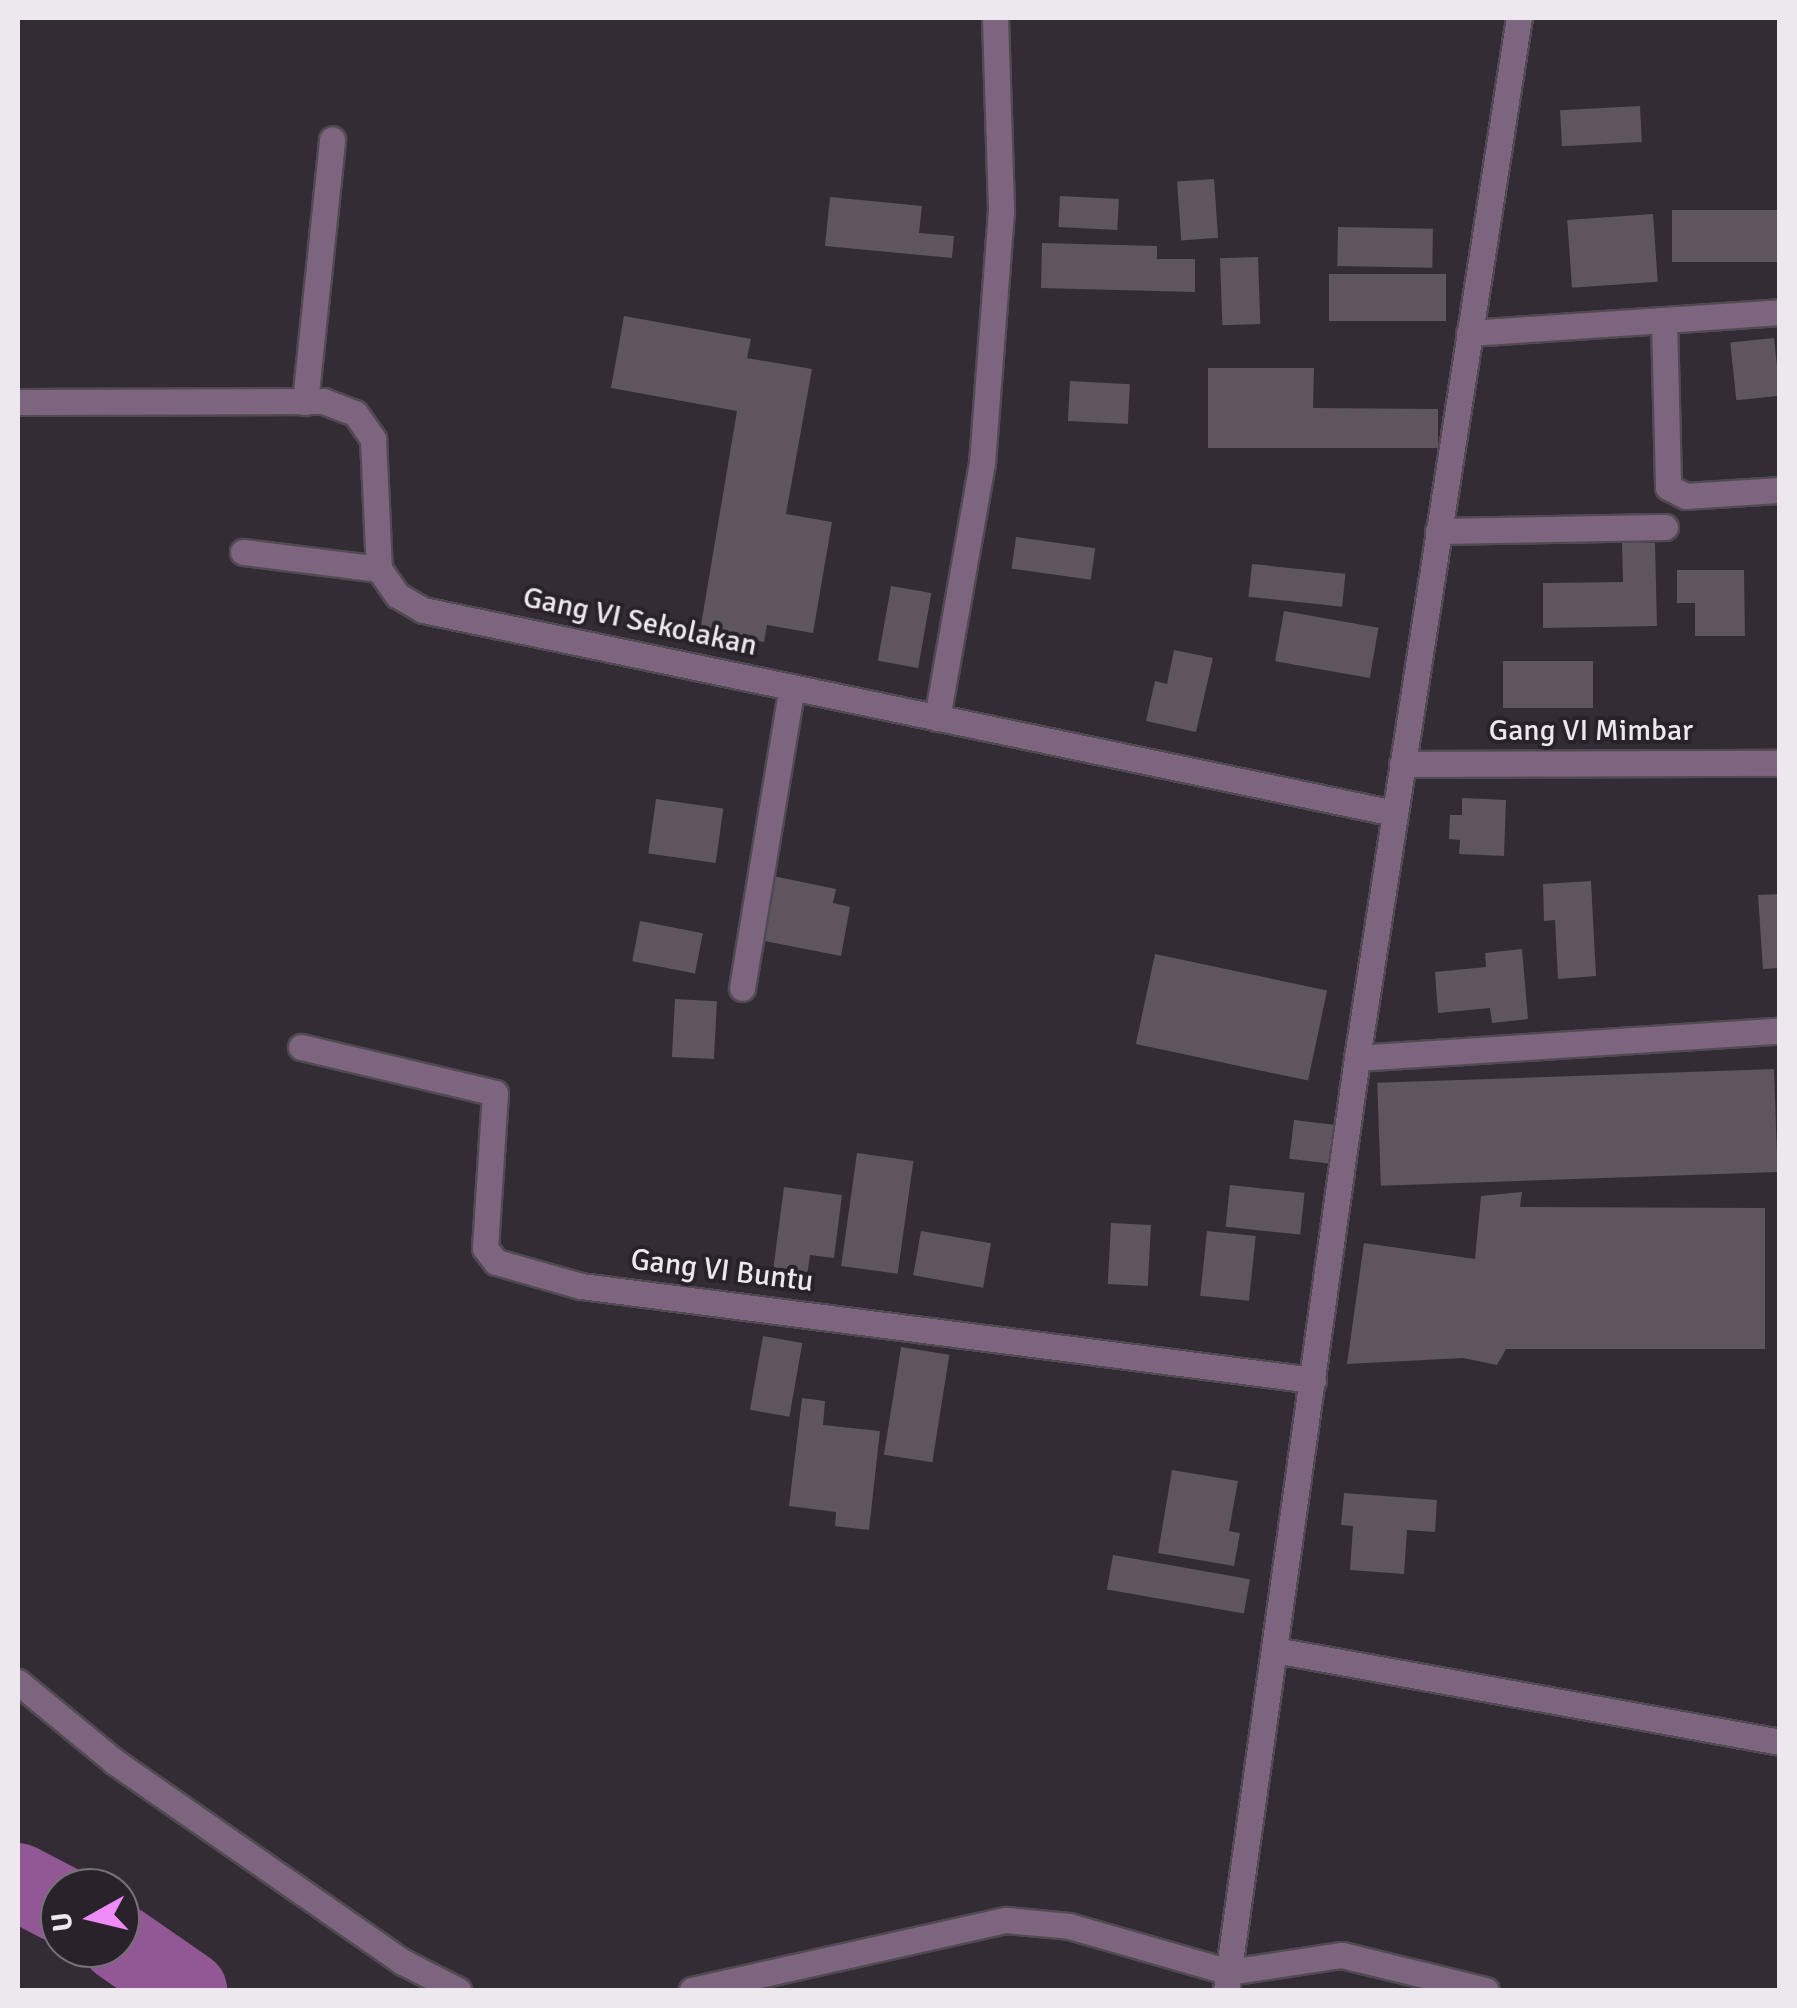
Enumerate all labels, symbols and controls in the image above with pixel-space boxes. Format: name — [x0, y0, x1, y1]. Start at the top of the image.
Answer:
street label: Gang VI Sekolakan — [520, 580, 760, 664]
street label: Gang VI Mimbar — [1489, 713, 1693, 749]
street label: Gang VI Buntu — [629, 1242, 815, 1300]
north arrow — [40, 1868, 140, 1968]
text: U — [44, 1910, 80, 1934]

